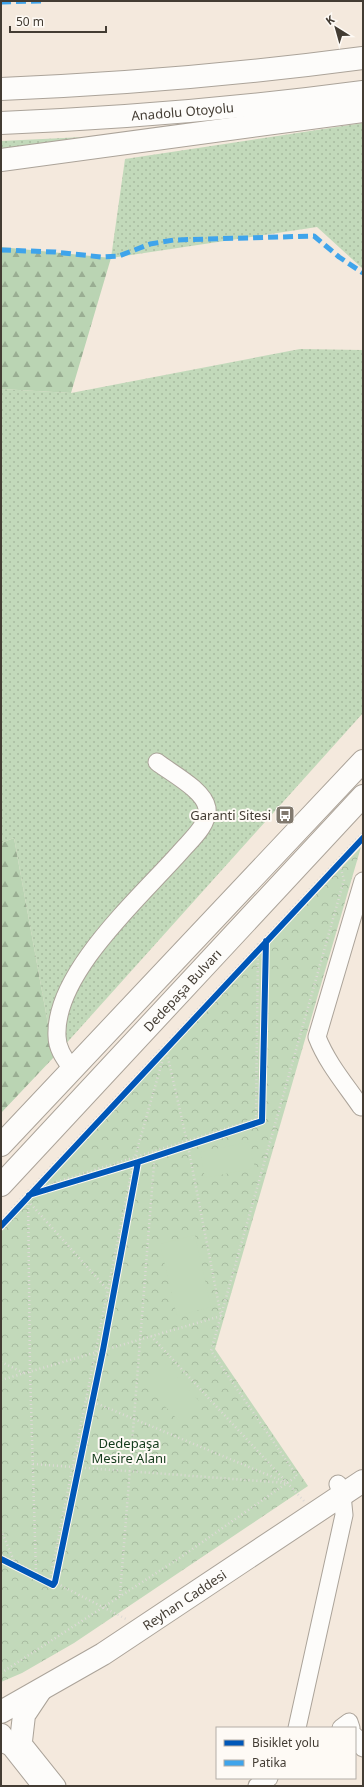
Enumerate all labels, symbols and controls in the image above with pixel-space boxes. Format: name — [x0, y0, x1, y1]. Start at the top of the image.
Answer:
scale bar — [10, 8, 106, 34]
north arrow — [316, 8, 356, 48]
text: K — [322, 11, 338, 28]
text: 50 m — [16, 13, 44, 30]
street label: Anadolu Otoyolu — [131, 98, 235, 125]
bus stop icon: Garanti Sitesi — [274, 804, 296, 826]
place label: Garanti Sitesi — [190, 806, 271, 824]
street label: Dedepaşa Bulvarı — [139, 945, 225, 1036]
park label: Dedepaşa Mesire Alanı — [92, 1434, 166, 1467]
street label: Reyhan Caddesi — [139, 1566, 230, 1634]
legend — [216, 1727, 356, 1779]
text: Bisiklet yolu — [252, 1734, 319, 1751]
text: Patika — [252, 1754, 287, 1771]

